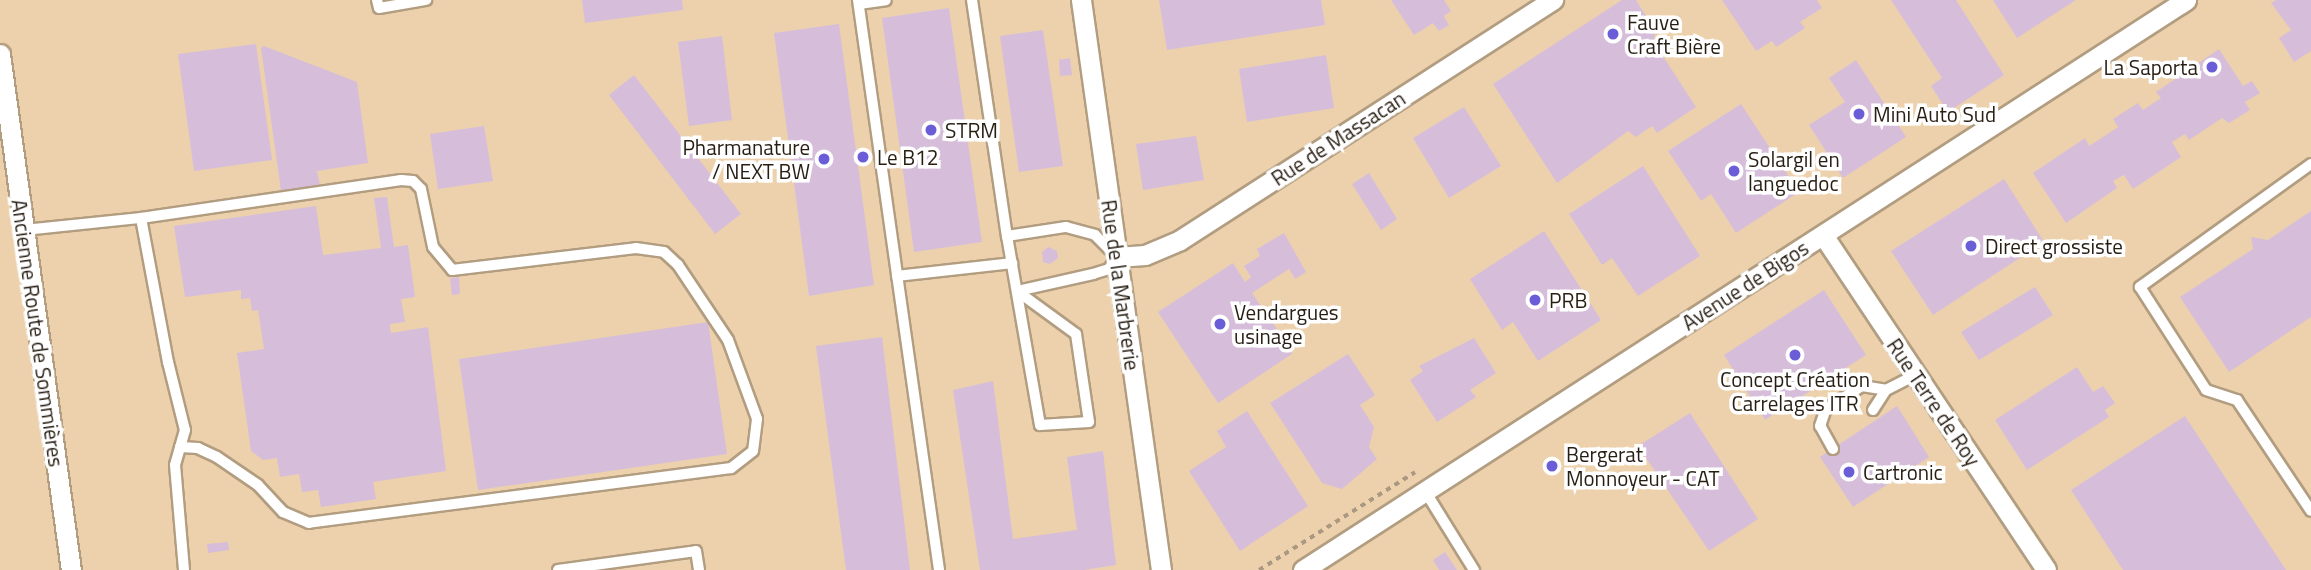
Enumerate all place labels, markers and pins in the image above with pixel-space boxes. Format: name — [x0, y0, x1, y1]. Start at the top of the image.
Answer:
place label: Fauve Craft Bière — [1627, 9, 1721, 59]
marker: Fauve Craft Bière — [1605, 26, 1621, 42]
place label: La Saporta — [2104, 54, 2198, 80]
marker: La Saporta — [2204, 59, 2220, 75]
place label: Mini Auto Sud — [1873, 101, 1996, 127]
marker: Mini Auto Sud — [1851, 106, 1867, 122]
place label: STRM — [945, 117, 998, 143]
marker: STRM — [923, 122, 939, 138]
place label: Pharmanature / NEXT BW — [682, 134, 810, 184]
place label: Le B12 — [877, 144, 939, 170]
place label: Solargil en languedoc — [1748, 146, 1840, 196]
marker: Le B12 — [855, 149, 871, 165]
marker: Pharmanature / NEXT BW — [816, 151, 832, 167]
marker: Solargil en languedoc — [1726, 163, 1742, 179]
place label: Direct grossiste — [1985, 233, 2123, 259]
marker: Direct grossiste — [1963, 238, 1979, 254]
place label: PRB — [1549, 287, 1587, 313]
marker: PRB — [1527, 292, 1543, 308]
place label: Vendargues usinage — [1234, 299, 1338, 349]
marker: Vendargues usinage — [1212, 316, 1228, 332]
marker: Concept Création Carrelages ITR — [1787, 347, 1803, 363]
place label: Concept Création Carrelages ITR — [1720, 366, 1870, 416]
place label: Bergerat Monnoyeur - CAT — [1566, 441, 1719, 491]
marker: Bergerat Monnoyeur - CAT — [1544, 458, 1560, 474]
place label: Cartronic — [1863, 459, 1943, 485]
marker: Cartronic — [1841, 464, 1857, 480]

